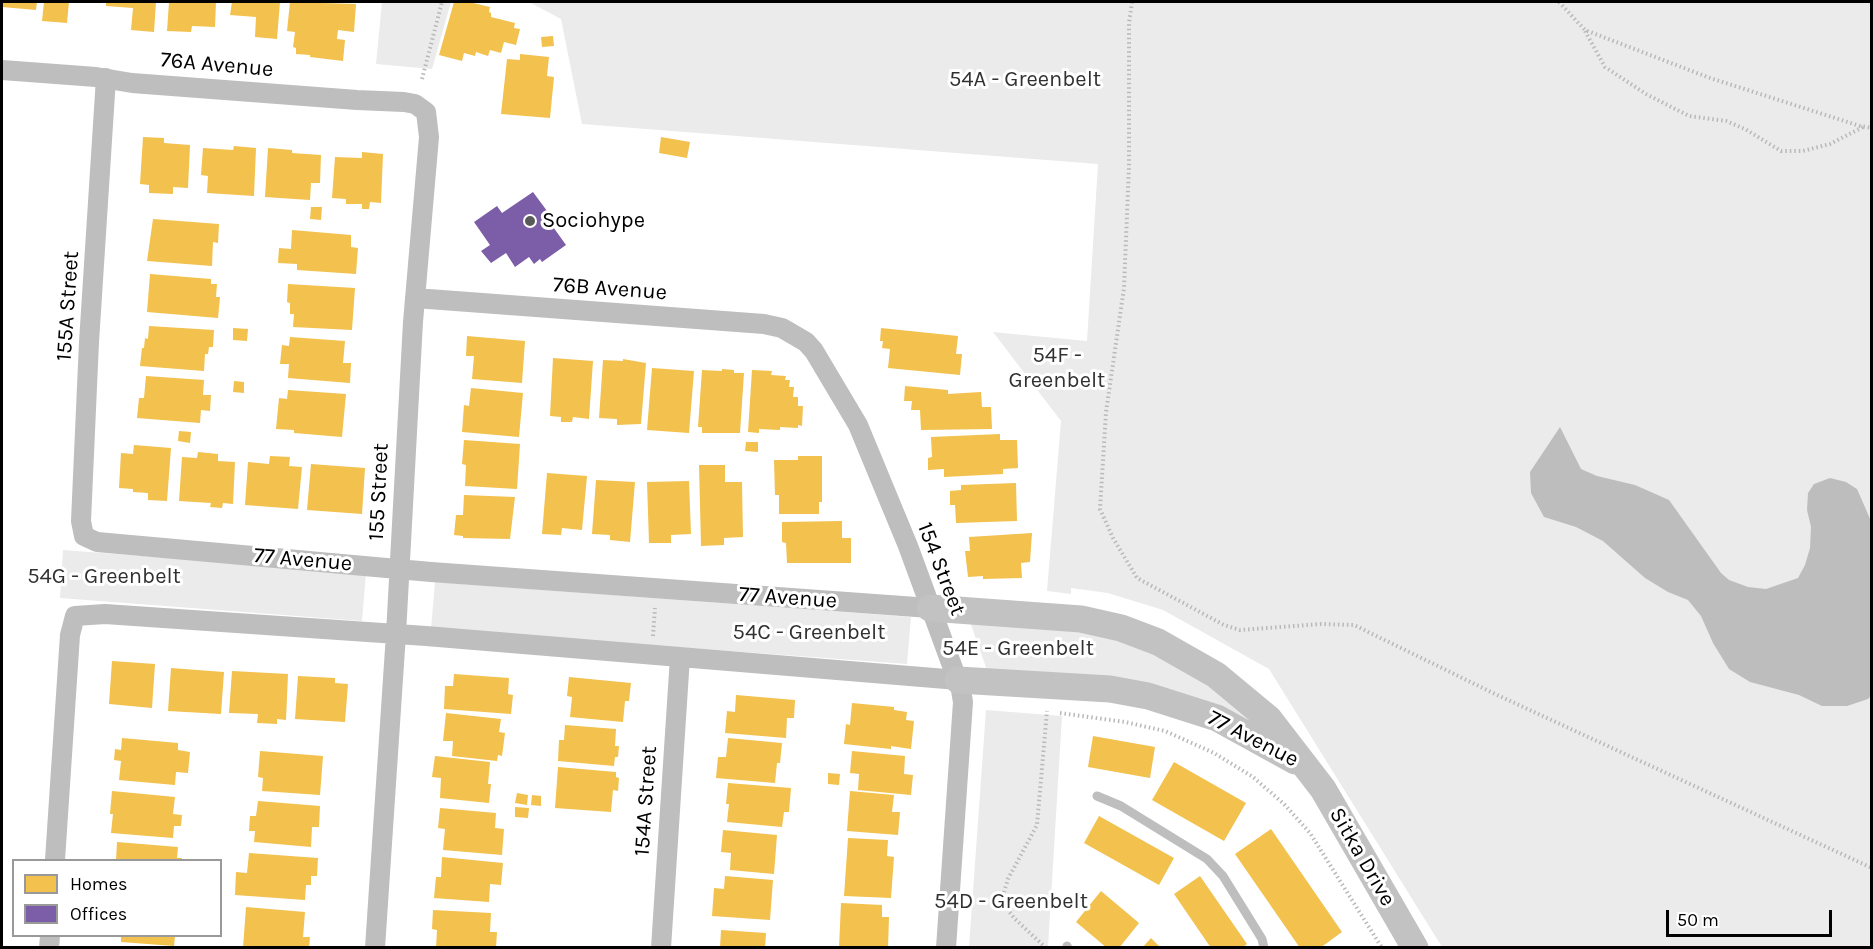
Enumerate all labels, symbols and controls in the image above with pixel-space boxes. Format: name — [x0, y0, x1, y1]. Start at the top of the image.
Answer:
street label: 76A Avenue — [159, 47, 275, 83]
park label: 54A - Greenbelt — [949, 67, 1101, 93]
place label: Sociohype — [542, 208, 645, 234]
marker: Sociohype — [523, 214, 537, 228]
street label: 155A Street — [51, 250, 85, 362]
street label: 76B Avenue — [552, 272, 668, 306]
park label: 54F - Greenbelt — [1009, 343, 1105, 394]
street label: 155 Street — [363, 443, 395, 541]
street label: 154 Street — [911, 519, 971, 619]
street label: 77 Avenue — [253, 543, 353, 577]
park label: 54G - Greenbelt — [27, 564, 181, 590]
street label: 77 Avenue — [738, 581, 838, 615]
park label: 54C - Greenbelt — [732, 620, 886, 646]
park label: 54E - Greenbelt — [942, 636, 1094, 662]
street label: 77 Avenue — [1203, 705, 1303, 773]
street label: 154A Street — [629, 745, 663, 857]
street label: Sitka Drive — [1323, 803, 1401, 911]
legend — [12, 859, 222, 937]
text: Homes — [70, 873, 127, 895]
park label: 54D - Greenbelt — [934, 889, 1088, 915]
scale bar — [1669, 898, 1836, 936]
text: Offices — [70, 903, 127, 925]
text: 50 m — [1677, 909, 1719, 931]

